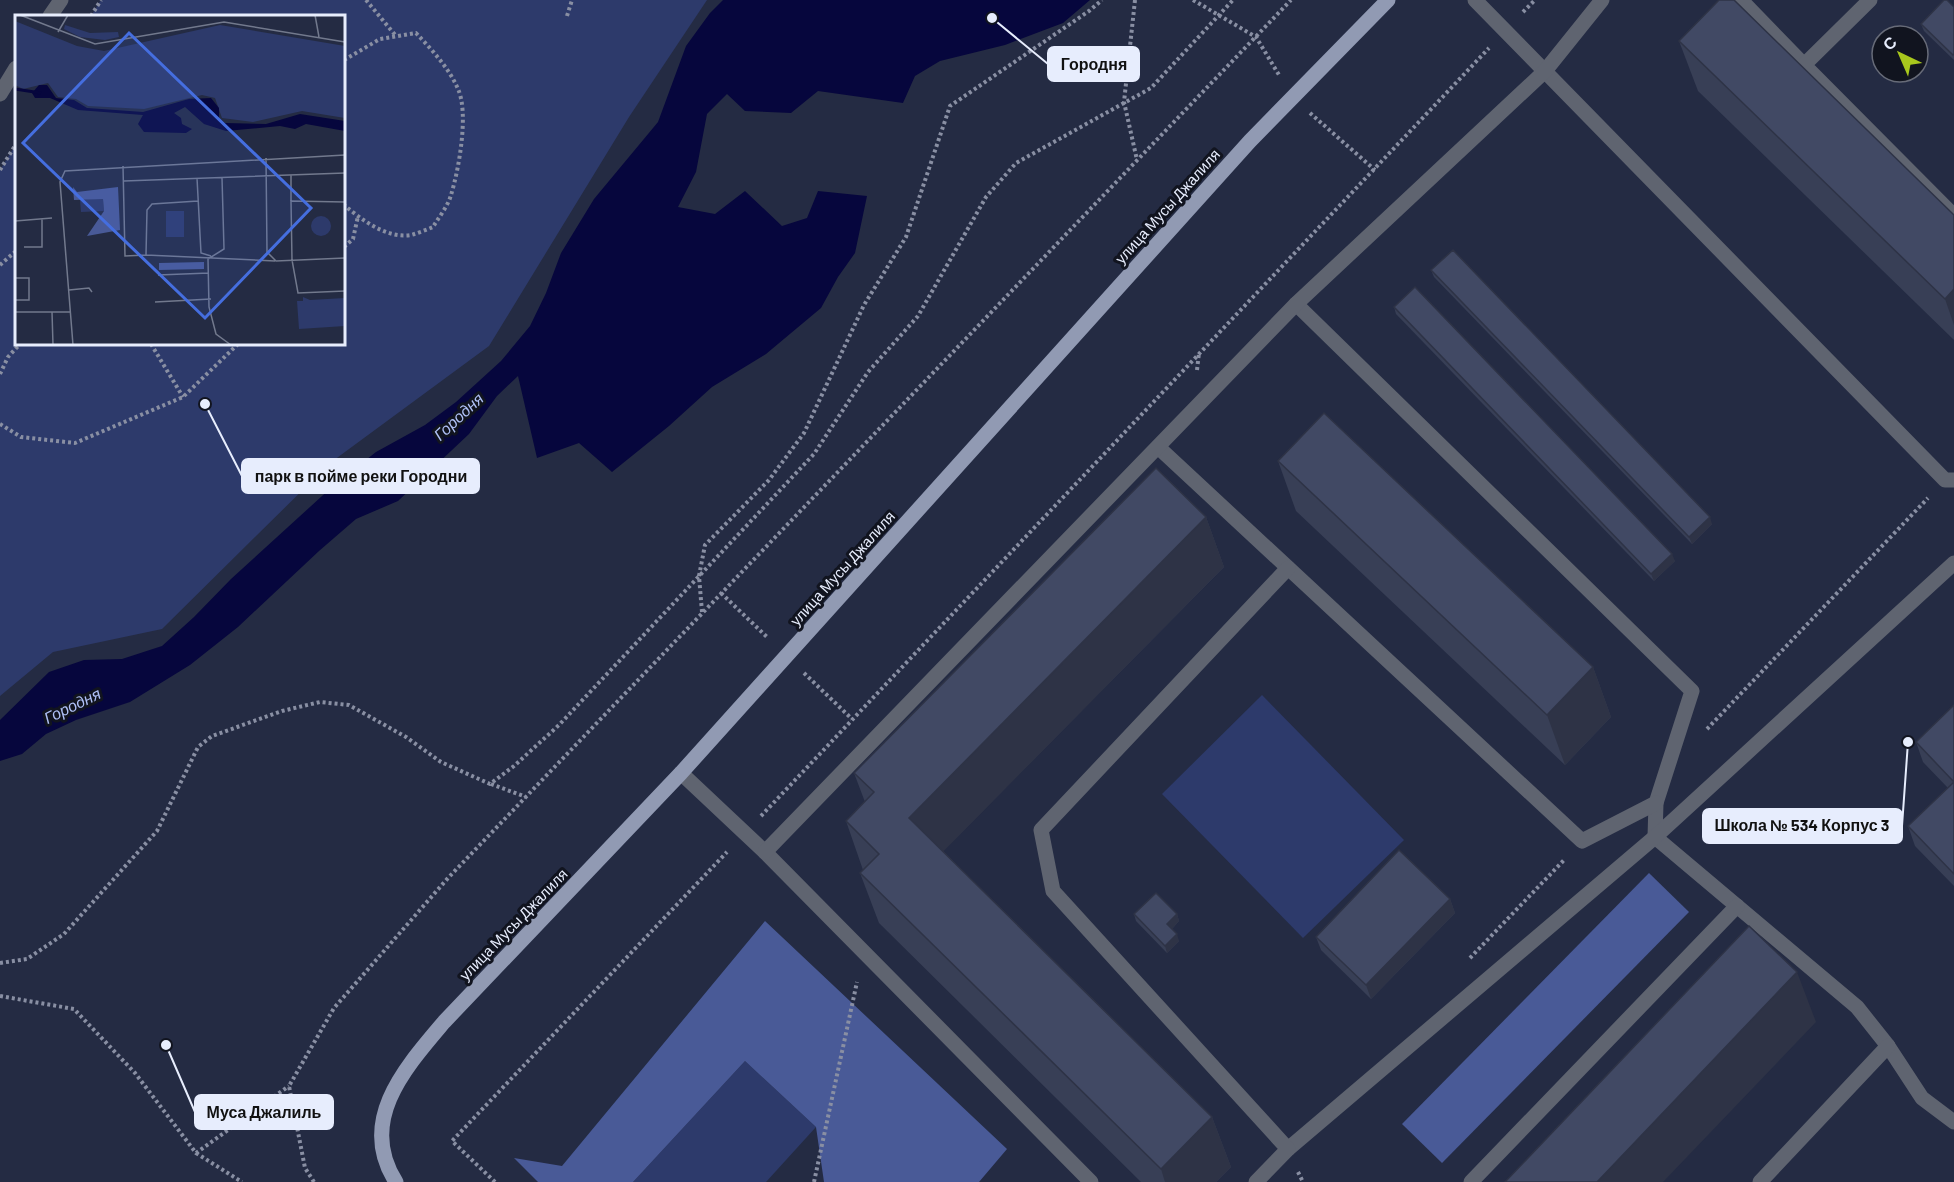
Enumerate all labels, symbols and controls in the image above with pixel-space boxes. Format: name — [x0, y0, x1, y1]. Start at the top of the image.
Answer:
inset map — [15, 15, 345, 345]
north arrow — [1870, 24, 1930, 84]
text: С — [1878, 32, 1900, 54]
callout: Городня — [1048, 47, 1139, 81]
text: Городня — [1061, 54, 1127, 73]
street label: улица Мусы Джалиля — [1111, 145, 1223, 267]
water label: Городня — [429, 388, 487, 444]
callout: парк в пойме реки Городни — [242, 459, 479, 493]
text: парк в пойме реки Городни — [255, 466, 467, 485]
street label: улица Мусы Джалиля — [786, 507, 898, 629]
water label: Городня — [41, 683, 104, 727]
callout: Школа № 534 Корпус 3 — [1703, 809, 1902, 843]
text: Школа № 534 Корпус 3 — [1715, 815, 1889, 834]
street label: улица Мусы Джалиля — [455, 864, 571, 984]
callout: Муса Джалиль — [195, 1095, 333, 1129]
text: Муса Джалиль — [207, 1102, 322, 1121]

